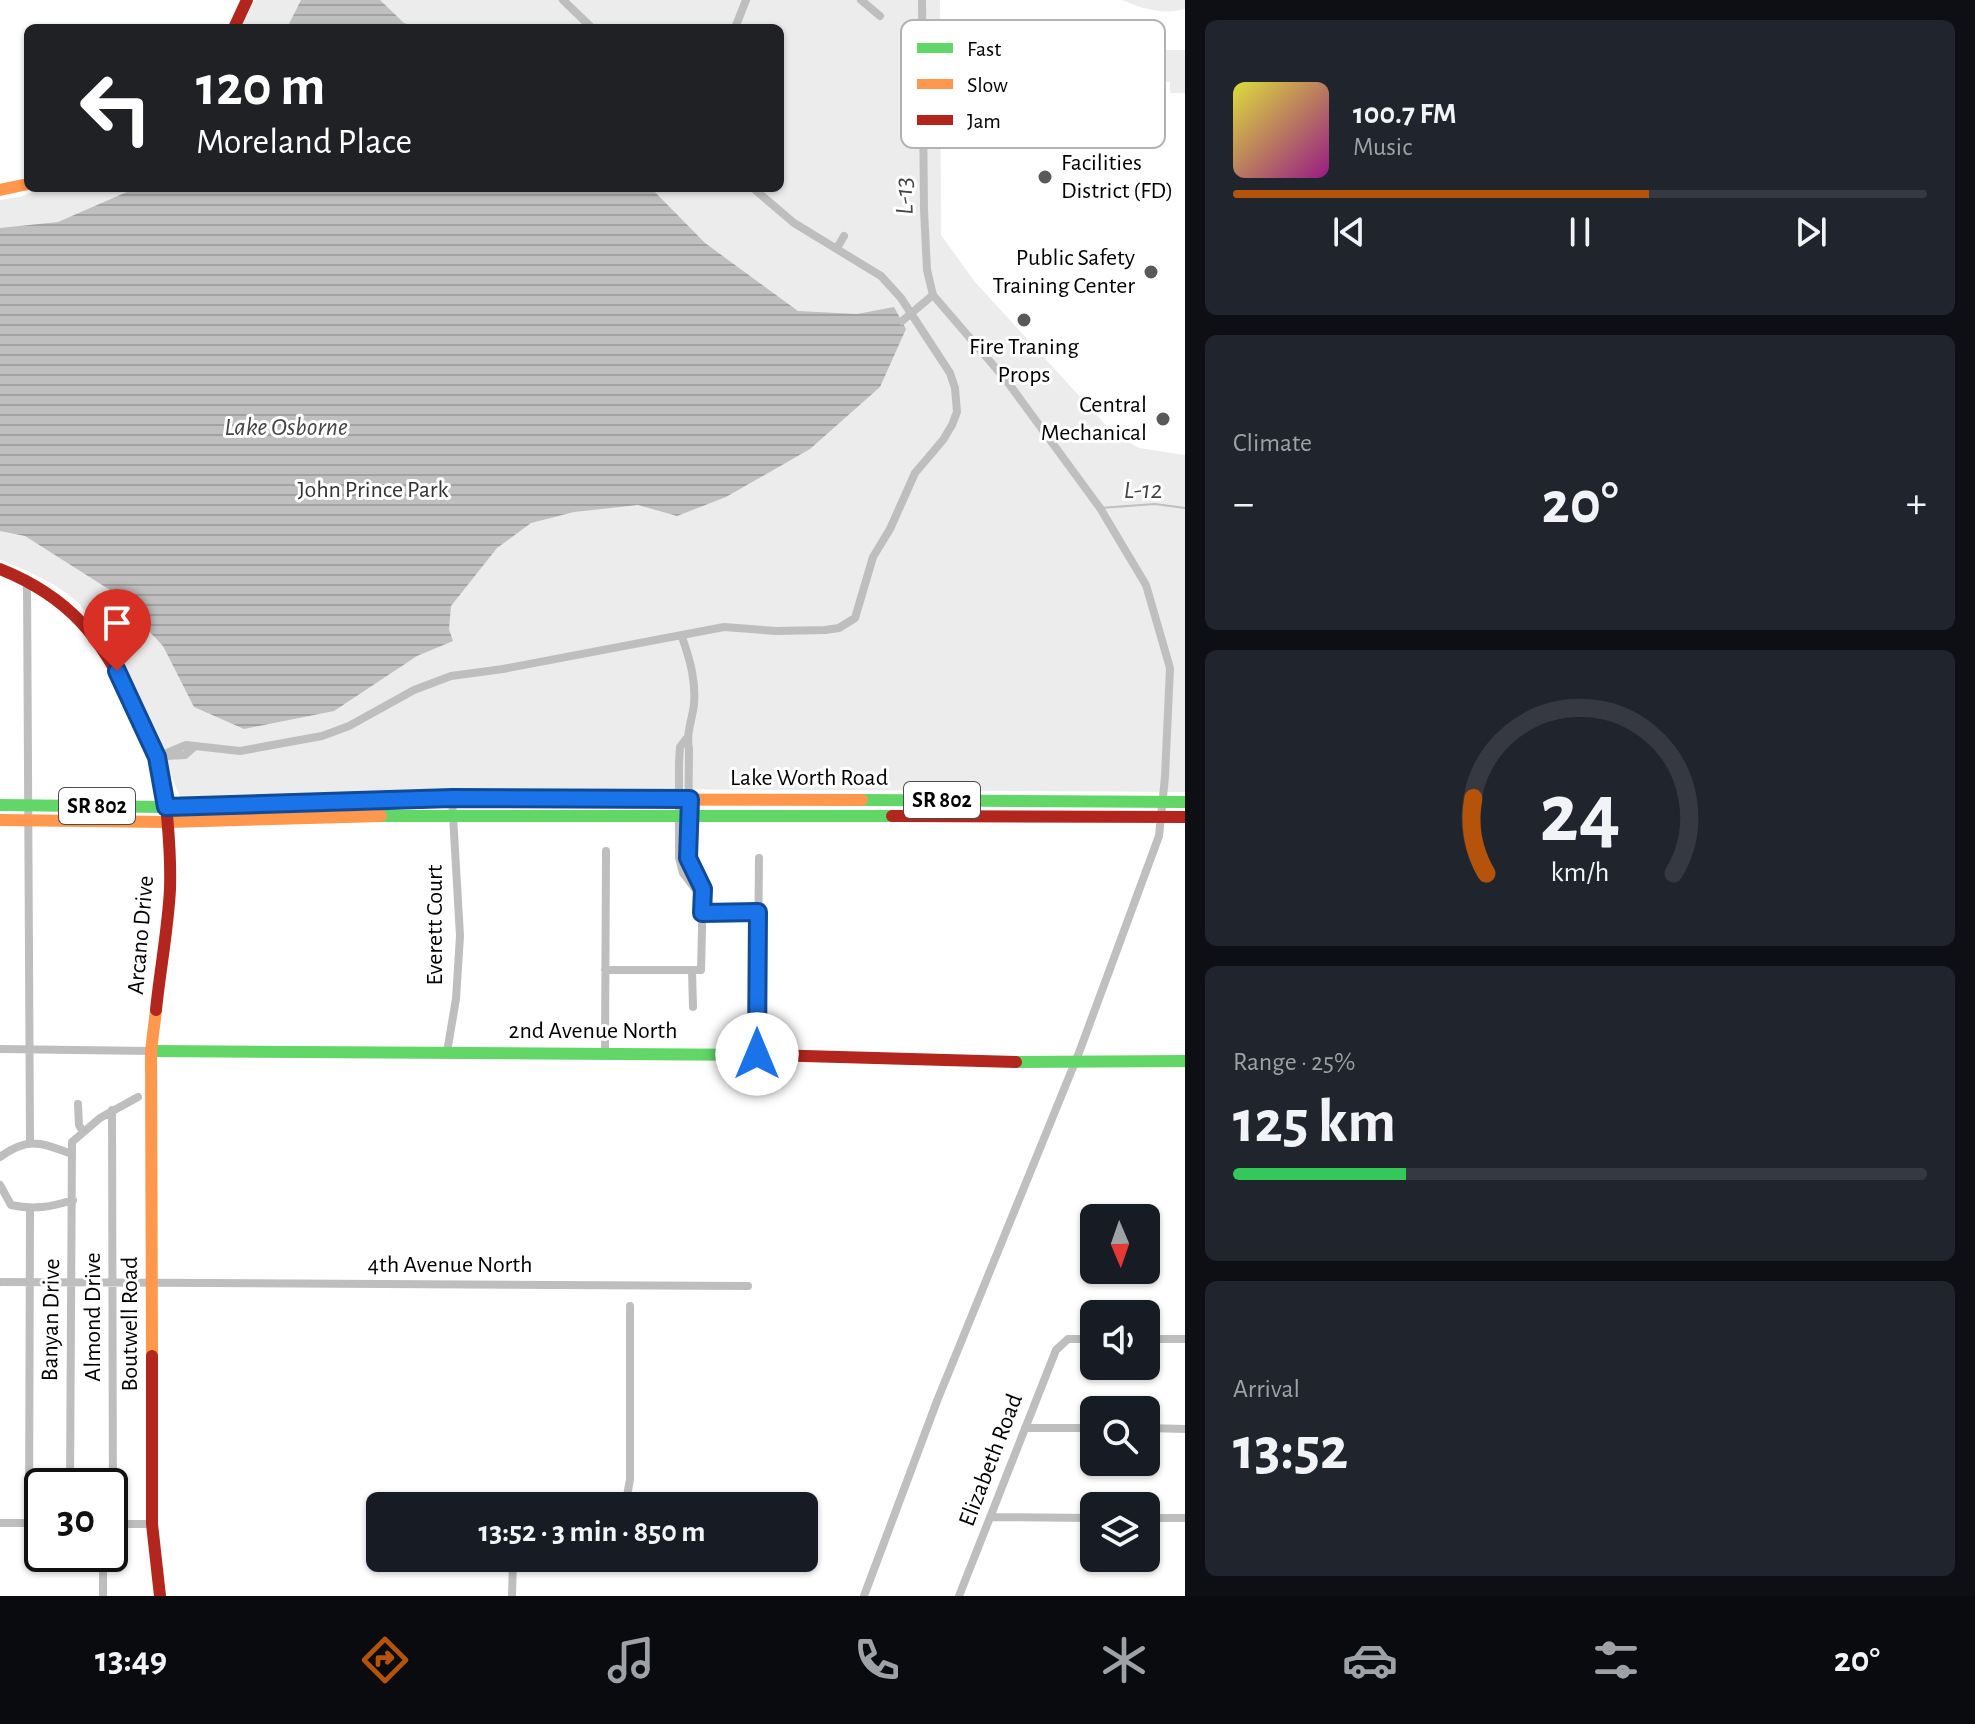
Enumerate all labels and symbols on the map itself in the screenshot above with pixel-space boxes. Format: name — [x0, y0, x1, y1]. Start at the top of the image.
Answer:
legend — [901, 20, 1165, 148]
text: Fast — [967, 38, 1001, 60]
text: Slow — [967, 74, 1008, 96]
text: Jam — [967, 110, 1001, 132]
place label: Facilities District (FD) — [1061, 151, 1173, 203]
marker: Facilities District (FD) — [1036, 168, 1054, 186]
water label: L-13 — [890, 177, 918, 215]
place label: Public Safety Training Center — [993, 246, 1135, 298]
marker: Public Safety Training Center — [1142, 263, 1160, 281]
marker: Fire Traning Props — [1015, 311, 1033, 329]
place label: Fire Traning Props — [969, 335, 1079, 387]
place label: Central Mechanical — [1041, 393, 1147, 445]
marker: Central Mechanical — [1154, 410, 1172, 428]
water label: Lake Osborne — [224, 414, 348, 440]
water label: L-12 — [1123, 477, 1163, 503]
park label: John Prince Park — [297, 478, 449, 502]
pin — [83, 589, 151, 671]
street label: Lake Worth Road — [730, 766, 888, 790]
road number: SR 802 — [904, 782, 980, 818]
road number: SR 802 — [59, 788, 135, 824]
street label: Everett Court — [423, 864, 447, 985]
street label: Arcano Drive — [124, 875, 158, 995]
position arrow — [715, 1012, 799, 1096]
street label: 2nd Avenue North — [509, 1019, 677, 1043]
north arrow — [1080, 1204, 1160, 1284]
street label: Almond Drive — [81, 1252, 105, 1382]
street label: 4th Avenue North — [368, 1253, 532, 1277]
street label: Boutwell Road — [118, 1257, 142, 1391]
street label: Banyan Drive — [38, 1258, 64, 1382]
street label: Elizabeth Road — [955, 1391, 1027, 1529]
speed limit sign: 30 — [24, 1468, 128, 1572]

